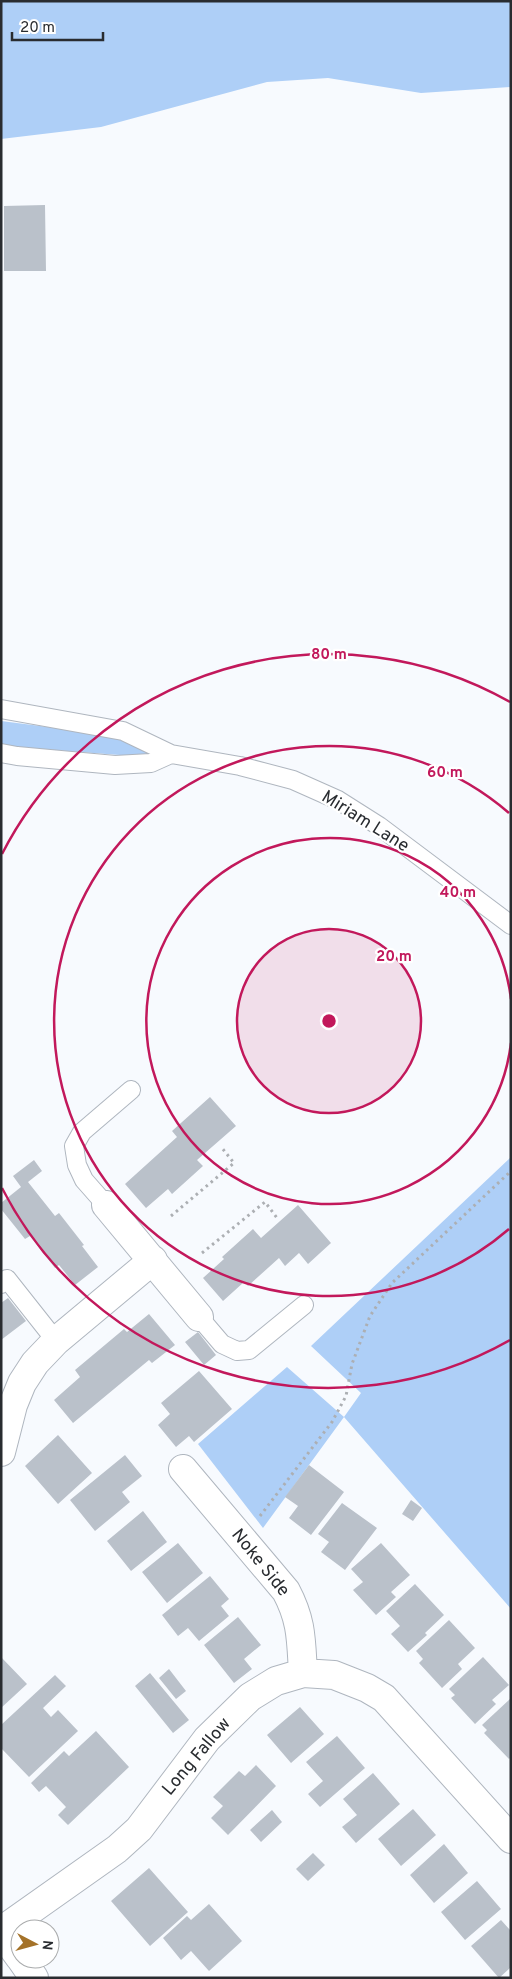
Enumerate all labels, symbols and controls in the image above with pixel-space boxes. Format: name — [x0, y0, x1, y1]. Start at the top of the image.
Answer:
scale bar — [12, 10, 104, 42]
text: 20 m — [20, 19, 55, 38]
text: 80 m — [311, 646, 347, 665]
text: 60 m — [427, 764, 463, 783]
street label: Miriam Lane — [317, 786, 413, 858]
text: 40 m — [440, 884, 476, 903]
text: 20 m — [376, 948, 412, 967]
centre of rings — [320, 1012, 338, 1030]
street label: Noke Side — [226, 1524, 294, 1602]
street label: Long Fallow — [158, 1713, 236, 1801]
north arrow — [10, 1919, 60, 1969]
text: N — [37, 1939, 55, 1951]

